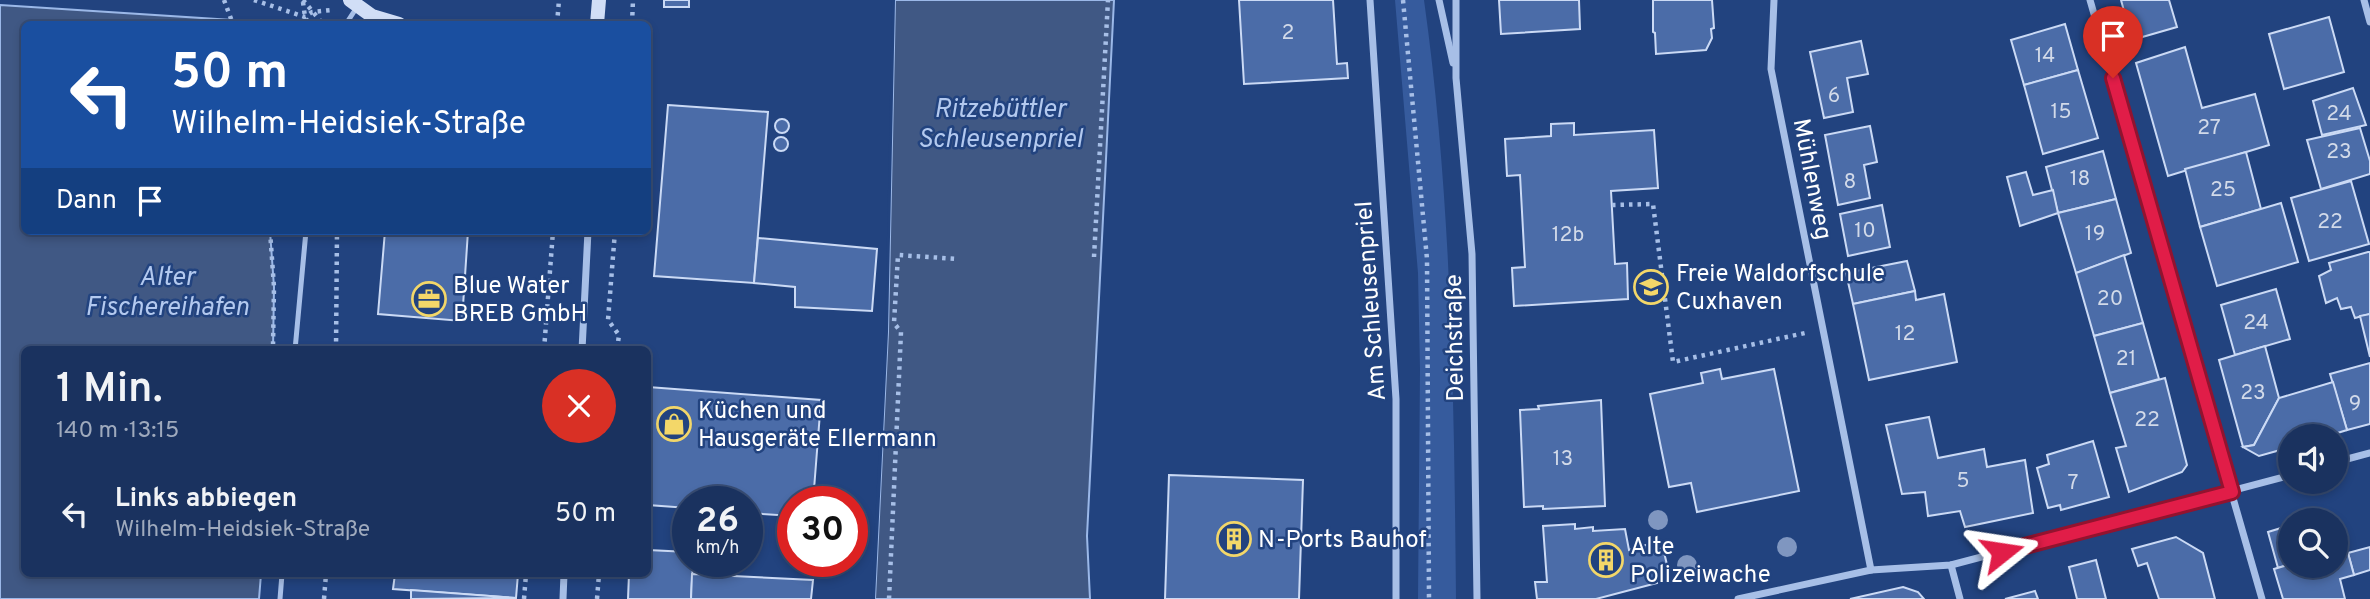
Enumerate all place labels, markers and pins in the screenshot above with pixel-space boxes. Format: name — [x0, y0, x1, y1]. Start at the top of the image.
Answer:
pin — [2083, 6, 2143, 78]
place label: Freie Waldorfschule Cuxhaven — [1676, 260, 1885, 318]
school or university icon: Freie Waldorfschule Cuxhaven — [1632, 268, 1670, 306]
place label: Blue Water BREB GmbH — [453, 272, 587, 330]
office icon: Blue Water BREB GmbH — [410, 280, 448, 318]
place label: Küchen und Hausgeräte Ellermann — [698, 397, 937, 455]
shop icon: Küchen und Hausgeräte Ellermann — [655, 405, 693, 443]
building icon: N-Ports Bauhof — [1215, 520, 1253, 558]
place label: N-Ports Bauhof — [1258, 526, 1426, 556]
place label: Alte Polizeiwache — [1630, 533, 1771, 591]
building icon: Alte Polizeiwache — [1587, 541, 1625, 579]

